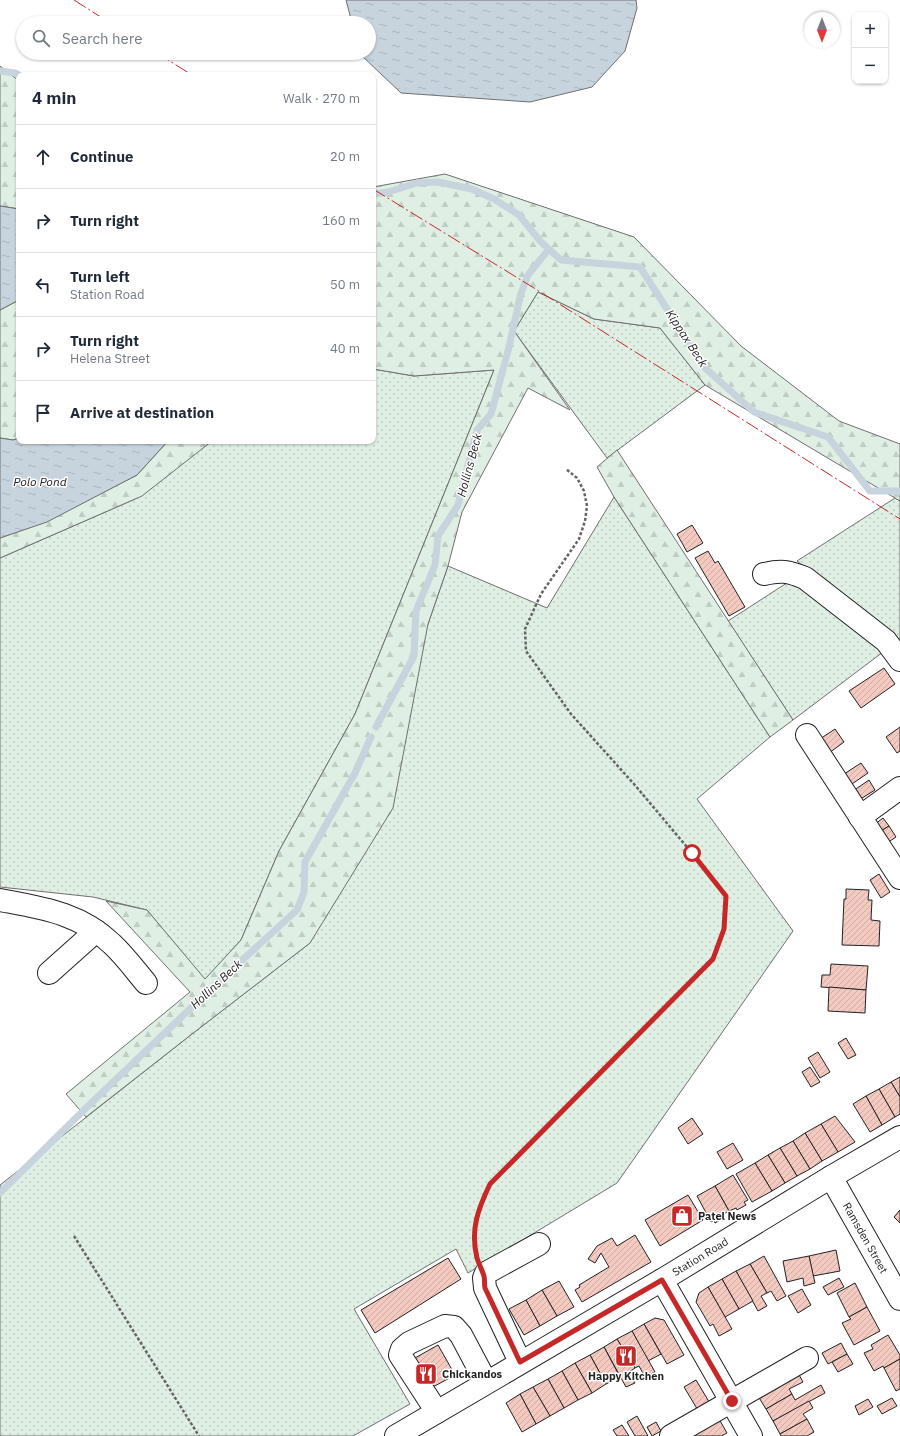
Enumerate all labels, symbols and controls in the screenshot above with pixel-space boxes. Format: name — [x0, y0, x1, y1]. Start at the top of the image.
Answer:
north arrow — [804, 12, 840, 48]
map controls — [852, 12, 888, 84]
button: + — [852, 12, 888, 48]
search box — [16, 16, 376, 60]
icon: search — [30, 27, 52, 49]
text: Search here — [62, 29, 142, 48]
button: − — [852, 48, 888, 84]
text: 4 min — [32, 87, 76, 109]
text: Walk · 270 m — [283, 90, 360, 107]
icon: ahead — [32, 146, 54, 168]
text: Continue — [70, 147, 134, 166]
text: 20 m — [330, 148, 360, 165]
icon: right — [32, 210, 54, 232]
text: Turn right — [70, 211, 139, 230]
text: 160 m — [322, 212, 360, 229]
text: Turn left — [70, 267, 130, 286]
icon: left — [32, 274, 54, 296]
text: 50 m — [330, 276, 360, 293]
text: Station Road — [70, 286, 145, 303]
water label: Kippax Beck — [663, 306, 712, 370]
text: Turn right — [70, 331, 139, 350]
icon: right — [32, 338, 54, 360]
text: 40 m — [330, 340, 360, 357]
text: Helena Street — [70, 350, 150, 367]
icon: arrive — [32, 402, 54, 424]
text: Arrive at destination — [70, 403, 214, 422]
water label: Hollins Beck — [453, 431, 485, 498]
water label: Polo Pond — [13, 474, 67, 489]
route start — [683, 844, 701, 862]
water label: Hollins Beck — [187, 956, 246, 1012]
street label: Ramsden Street — [840, 1200, 891, 1276]
shop icon: Patel News — [669, 1203, 695, 1229]
place label: Patel News — [698, 1209, 757, 1223]
street label: Station Road — [670, 1234, 731, 1279]
restaurant icon: Happy Kitchen — [613, 1343, 639, 1369]
restaurant icon: Chickandos — [413, 1361, 439, 1387]
place label: Chickandos — [442, 1367, 503, 1381]
place label: Happy Kitchen — [588, 1369, 664, 1383]
route end — [723, 1392, 741, 1410]

